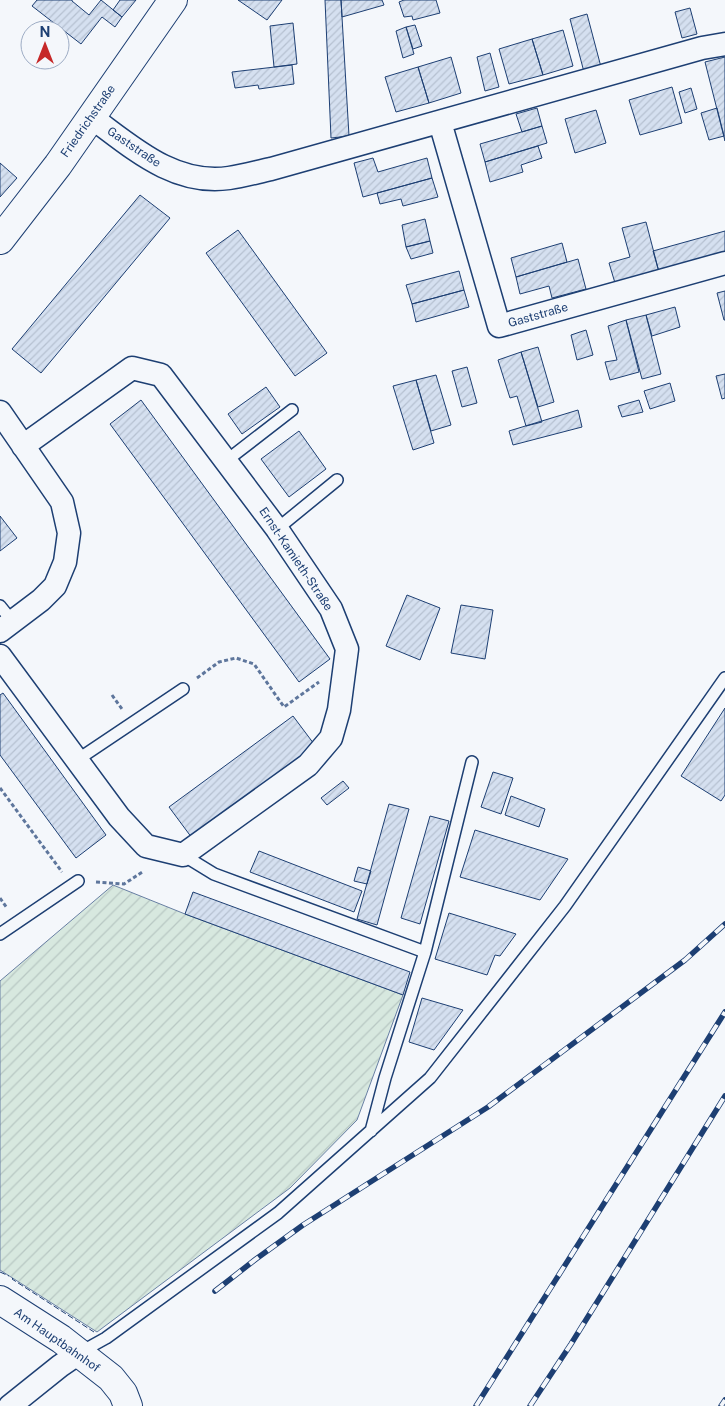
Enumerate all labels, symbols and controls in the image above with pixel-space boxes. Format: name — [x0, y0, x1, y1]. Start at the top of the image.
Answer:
north arrow — [20, 20, 70, 70]
text: N — [40, 24, 50, 40]
street label: Friedrichstraße — [58, 82, 118, 160]
street label: Gaststraße — [105, 124, 164, 170]
street label: Gaststraße — [506, 300, 570, 330]
street label: Ernst-Kamieth-Straße — [256, 505, 336, 613]
street label: Am Hauptbahnhof — [11, 1305, 103, 1375]

